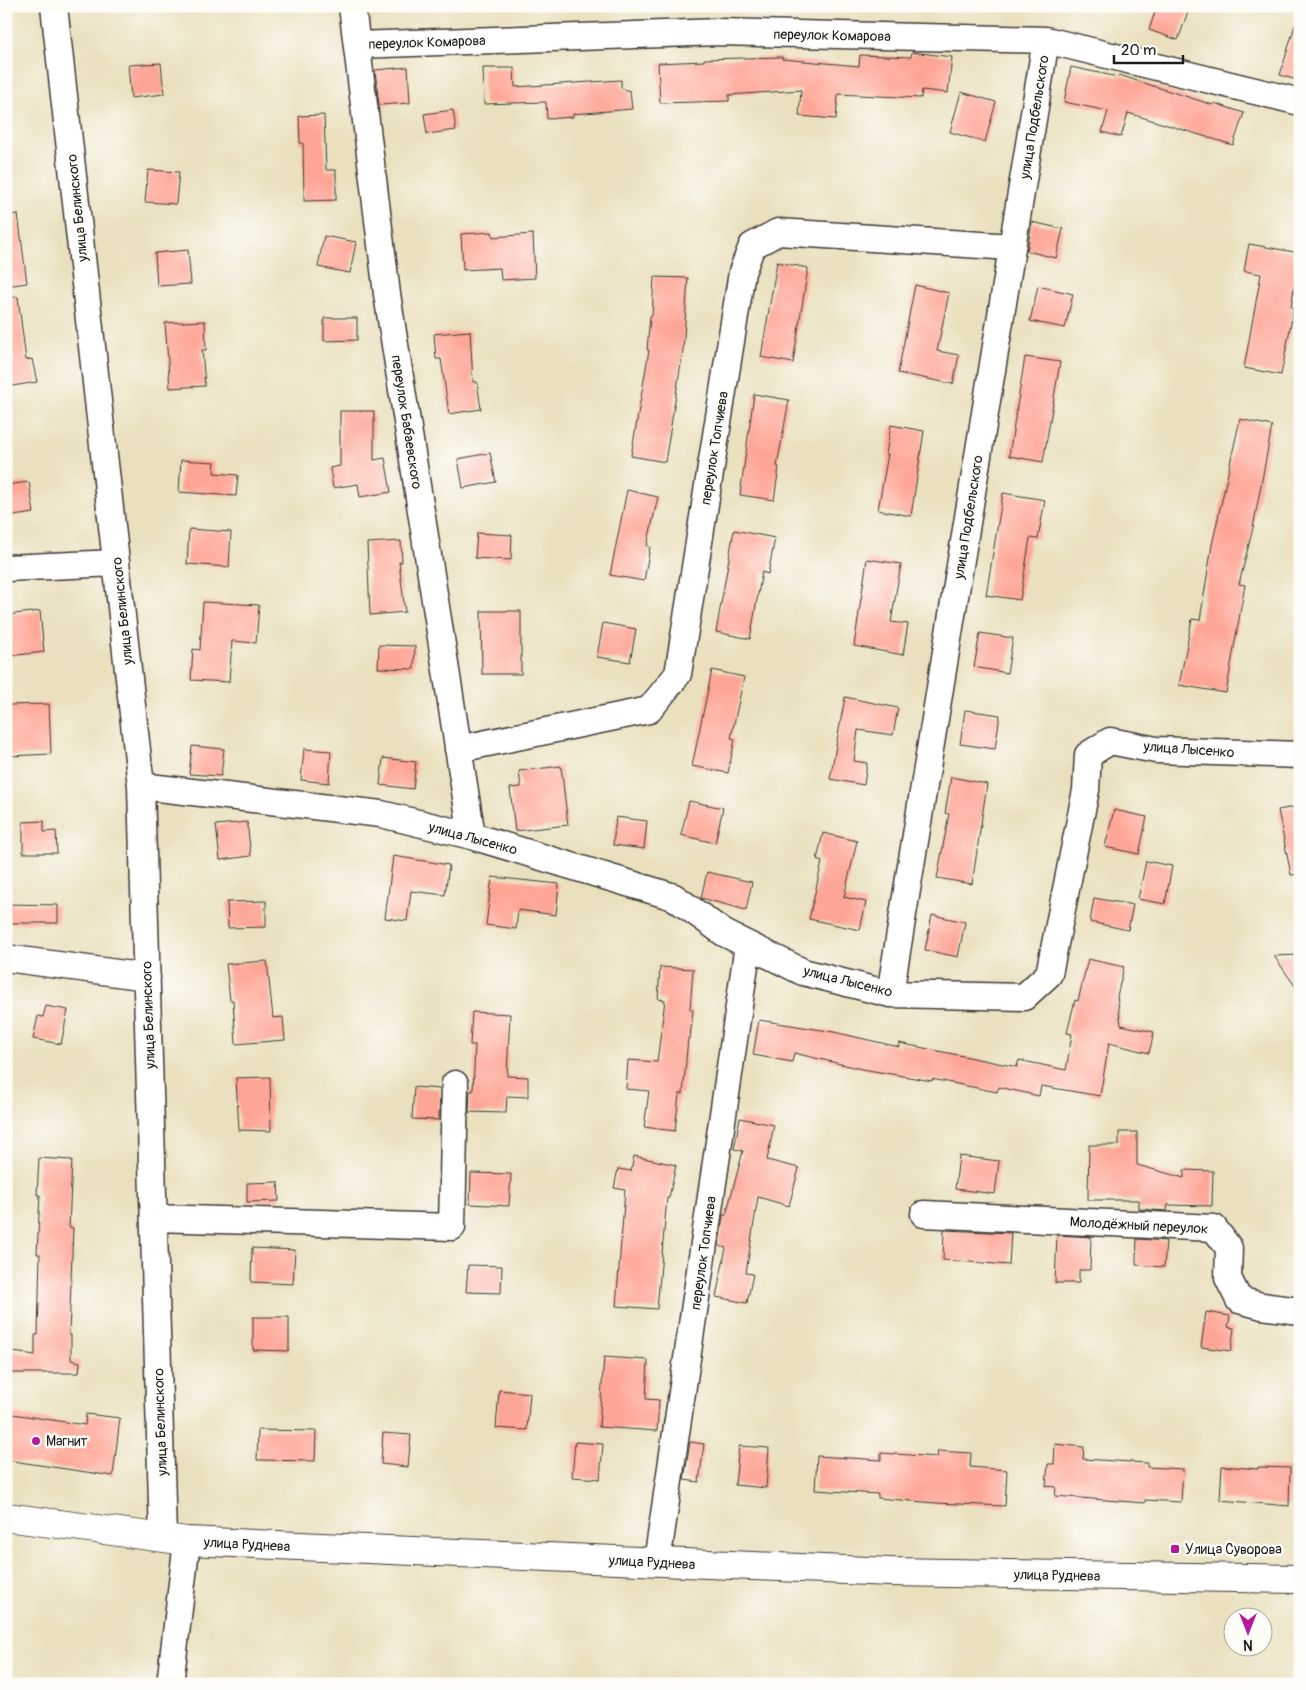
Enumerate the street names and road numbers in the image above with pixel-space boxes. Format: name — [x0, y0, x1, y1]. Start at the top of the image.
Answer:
street label: переулок Комарова — [773, 26, 891, 45]
street label: переулок Комарова — [368, 32, 486, 53]
street label: улица Подбельского — [1016, 53, 1053, 181]
street label: улица Белинского — [63, 153, 92, 264]
street label: переулок Бабаевского — [388, 354, 426, 491]
street label: переулок Топчиева — [697, 390, 732, 506]
street label: улица Подбельского — [950, 453, 987, 581]
street label: улица Белинского — [108, 556, 137, 667]
street label: улица Лысенко — [1142, 738, 1235, 761]
street label: улица Лысенко — [426, 818, 520, 859]
street label: улица Белинского — [138, 960, 159, 1070]
street label: улица Лысенко — [801, 962, 895, 1001]
street label: переулок Топчиева — [687, 1195, 720, 1311]
street label: Молодёжный переулок — [1069, 1213, 1209, 1238]
street label: улица Белинского — [150, 1367, 171, 1477]
street label: улица Руднева — [202, 1534, 291, 1555]
street label: улица Руднева — [607, 1552, 696, 1573]
street label: улица Руднева — [1013, 1566, 1100, 1585]

